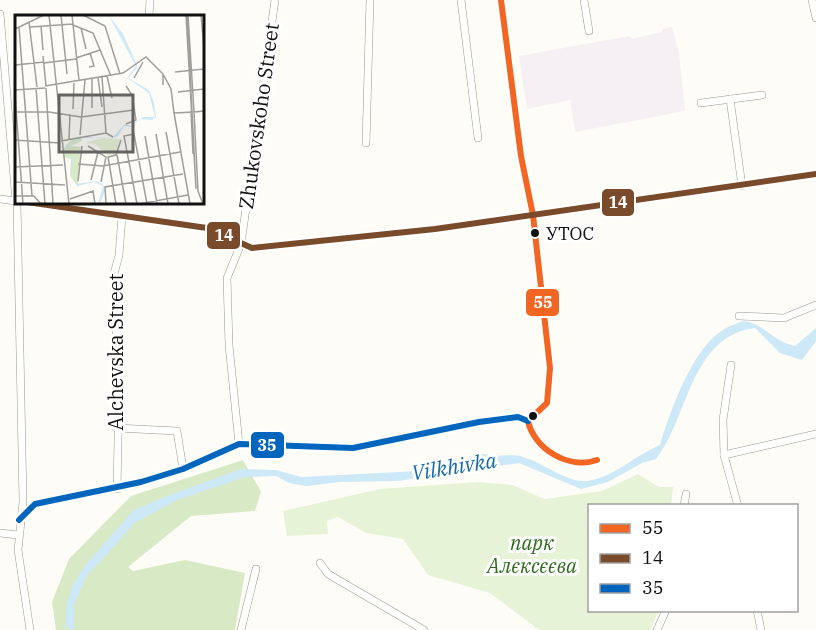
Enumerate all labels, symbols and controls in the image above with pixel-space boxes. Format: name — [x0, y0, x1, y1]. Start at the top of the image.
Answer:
inset map — [15, 15, 204, 204]
street label: Zhukovskoho Street — [232, 21, 285, 211]
line badge: 14 — [601, 188, 635, 217]
text: 14 — [608, 192, 628, 212]
line badge: 14 — [206, 221, 241, 250]
place label: УТОС — [546, 222, 594, 245]
text: 14 — [214, 225, 234, 245]
marker: УТОС — [529, 227, 541, 239]
street label: Alchevska Street — [102, 274, 129, 430]
line badge: 55 — [525, 288, 560, 317]
text: 55 — [533, 292, 553, 312]
unlabelled marker — [527, 410, 539, 422]
line badge: 35 — [250, 431, 285, 459]
text: 35 — [257, 435, 277, 455]
water label: Vilkhivka — [409, 445, 499, 487]
legend — [588, 504, 798, 612]
text: 55 — [642, 516, 664, 539]
park label: парк Алєксєєва — [485, 529, 577, 579]
text: 14 — [642, 546, 664, 569]
text: 35 — [642, 576, 664, 599]

